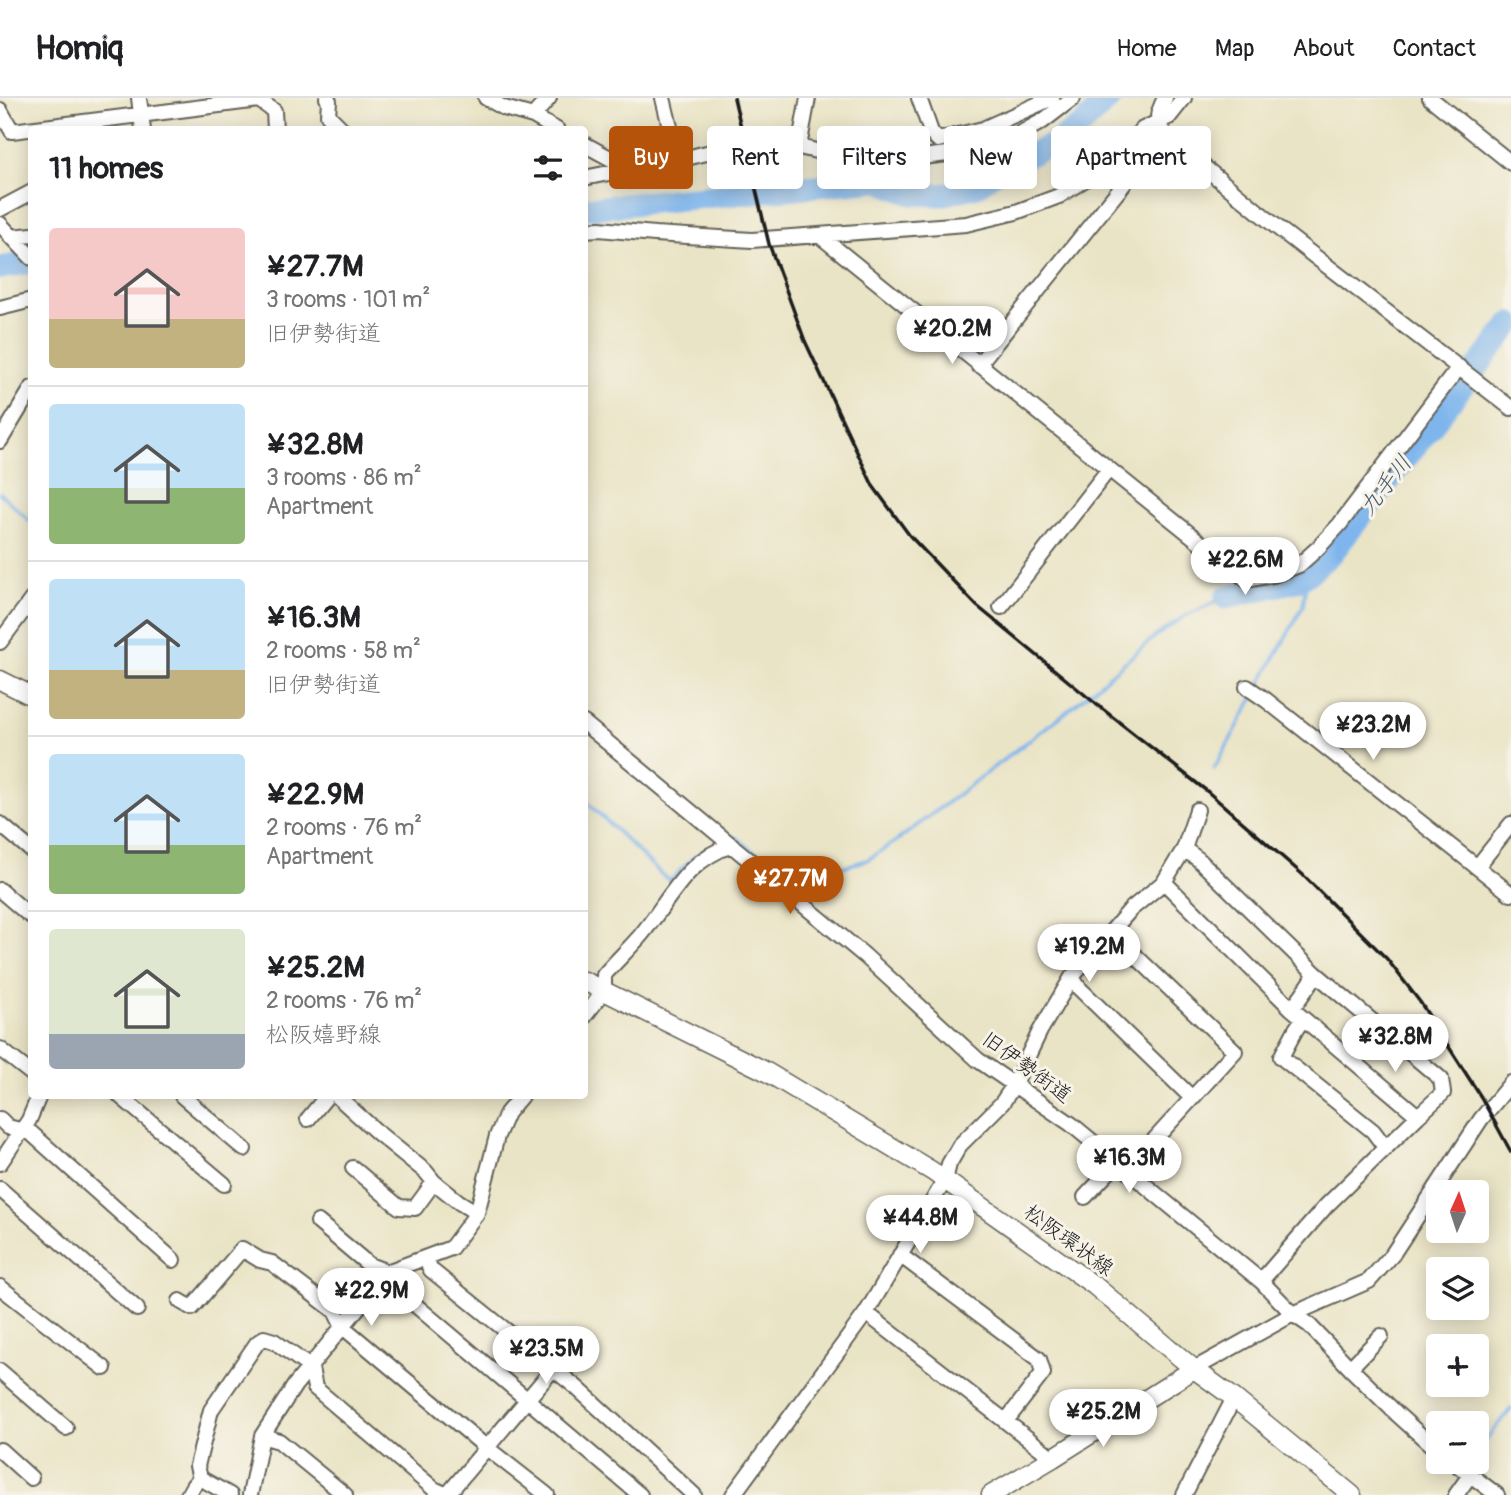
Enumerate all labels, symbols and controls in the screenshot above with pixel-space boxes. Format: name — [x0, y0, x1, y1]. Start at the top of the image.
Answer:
text: Homiq — [35, 28, 123, 69]
text: Home — [1116, 34, 1177, 63]
text: Map — [1215, 34, 1255, 63]
text: About — [1293, 34, 1355, 63]
text: Contact — [1393, 34, 1476, 63]
chip: Buy — [609, 126, 693, 189]
chip: Rent — [707, 126, 803, 189]
chip: Filters — [817, 126, 930, 189]
chip: New — [944, 126, 1037, 189]
chip: Apartment — [1051, 126, 1211, 189]
icon: filters — [529, 149, 567, 187]
text: 11 homes — [49, 150, 163, 187]
text: ¥27.7M — [266, 248, 364, 285]
icon: home — [105, 256, 189, 340]
text: 3 rooms · 101 m² — [266, 285, 430, 314]
pin: ¥20.2M — [895, 306, 1009, 366]
text: ¥20.2M — [913, 314, 991, 343]
text: 旧伊勢街道 — [266, 319, 381, 348]
text: ¥32.8M — [266, 426, 364, 463]
icon: home — [105, 432, 189, 516]
water label: 九手川 — [1353, 449, 1418, 521]
text: 3 rooms · 86 m² — [266, 463, 422, 492]
text: Apartment — [266, 492, 373, 521]
pin: ¥22.6M — [1188, 538, 1302, 597]
text: ¥22.6M — [1207, 545, 1283, 574]
text: ¥16.3M — [266, 599, 361, 636]
icon: home — [105, 607, 189, 691]
text: 2 rooms · 58 m² — [266, 636, 421, 665]
text: 旧伊勢街道 — [266, 670, 381, 699]
pin: ¥23.2M — [1316, 702, 1430, 762]
text: ¥23.2M — [1335, 710, 1411, 739]
text: ¥22.9M — [266, 776, 364, 813]
icon: home — [105, 782, 189, 866]
text: 2 rooms · 76 m² — [266, 813, 422, 842]
text: Apartment — [266, 842, 373, 871]
pin: ¥27.7M — [733, 856, 847, 916]
text: ¥27.7M — [753, 864, 827, 893]
pin: ¥19.2M — [1032, 924, 1146, 984]
text: ¥19.2M — [1053, 932, 1125, 961]
text: ¥25.2M — [266, 949, 365, 986]
icon: home — [105, 957, 189, 1041]
text: 2 rooms · 76 m² — [266, 986, 422, 1015]
pin: ¥32.8M — [1338, 1014, 1452, 1074]
text: 松阪嬉野線 — [266, 1020, 381, 1049]
text: ¥32.8M — [1358, 1022, 1432, 1051]
street label: 旧伊勢街道 — [976, 1026, 1077, 1109]
pin: ¥16.3M — [1072, 1136, 1186, 1195]
text: ¥16.3M — [1093, 1143, 1165, 1172]
north arrow — [1426, 1180, 1489, 1242]
map controls — [1426, 1180, 1489, 1474]
pin: ¥44.8M — [863, 1196, 977, 1255]
street label: 松阪環状線 — [1018, 1199, 1119, 1282]
text: ¥44.8M — [882, 1203, 958, 1232]
button: layers — [1426, 1257, 1489, 1320]
pin: ¥22.9M — [314, 1268, 428, 1328]
text: ¥22.9M — [333, 1276, 409, 1305]
pin: ¥23.5M — [489, 1326, 603, 1386]
text: ¥23.5M — [508, 1334, 584, 1363]
button: + — [1426, 1334, 1489, 1397]
pin: ¥25.2M — [1046, 1390, 1160, 1449]
text: ¥25.2M — [1065, 1397, 1141, 1426]
button: − — [1426, 1411, 1489, 1474]

